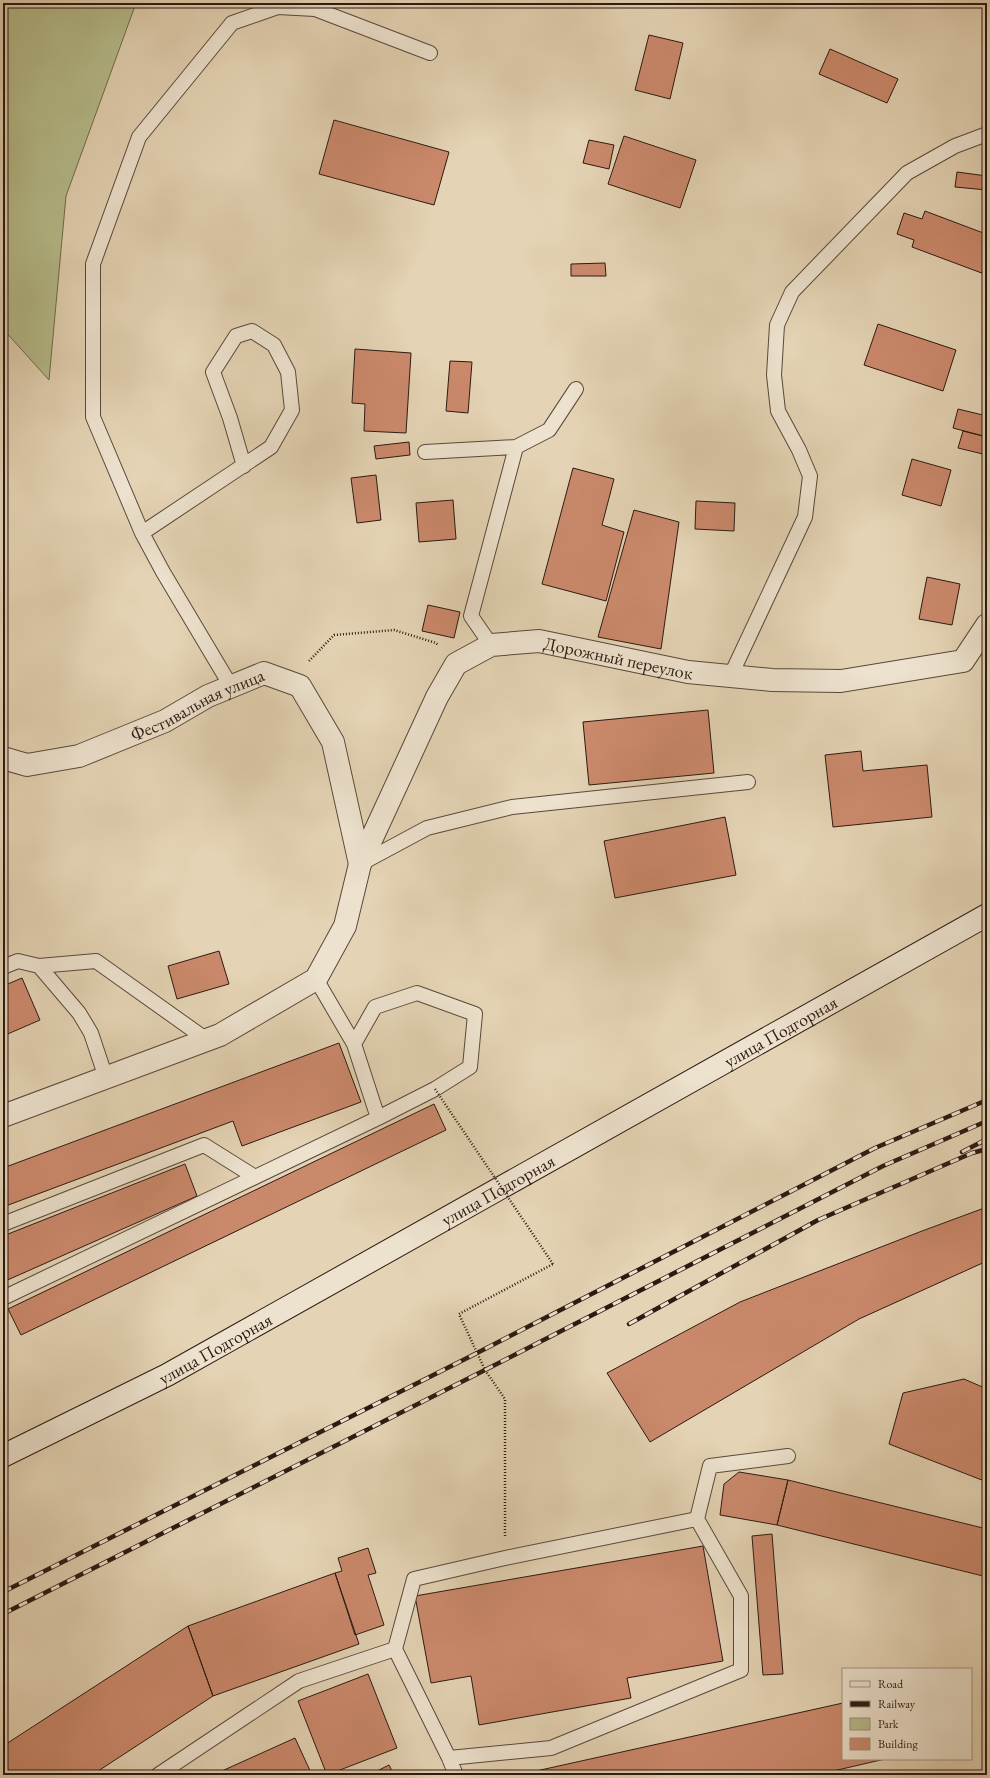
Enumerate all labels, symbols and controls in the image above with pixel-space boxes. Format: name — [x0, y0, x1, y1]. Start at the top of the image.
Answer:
street label: Дорожный переулок — [542, 631, 694, 684]
street label: Фестивальная улица — [127, 662, 268, 745]
street label: улица Подгорная — [719, 990, 841, 1072]
street label: улица Подгорная — [437, 1149, 558, 1231]
street label: улица Подгорная — [155, 1307, 276, 1389]
legend — [842, 1668, 972, 1760]
text: Road — [878, 1676, 904, 1692]
text: Railway — [878, 1696, 916, 1712]
text: Park — [878, 1716, 899, 1732]
text: Building — [878, 1736, 919, 1752]

